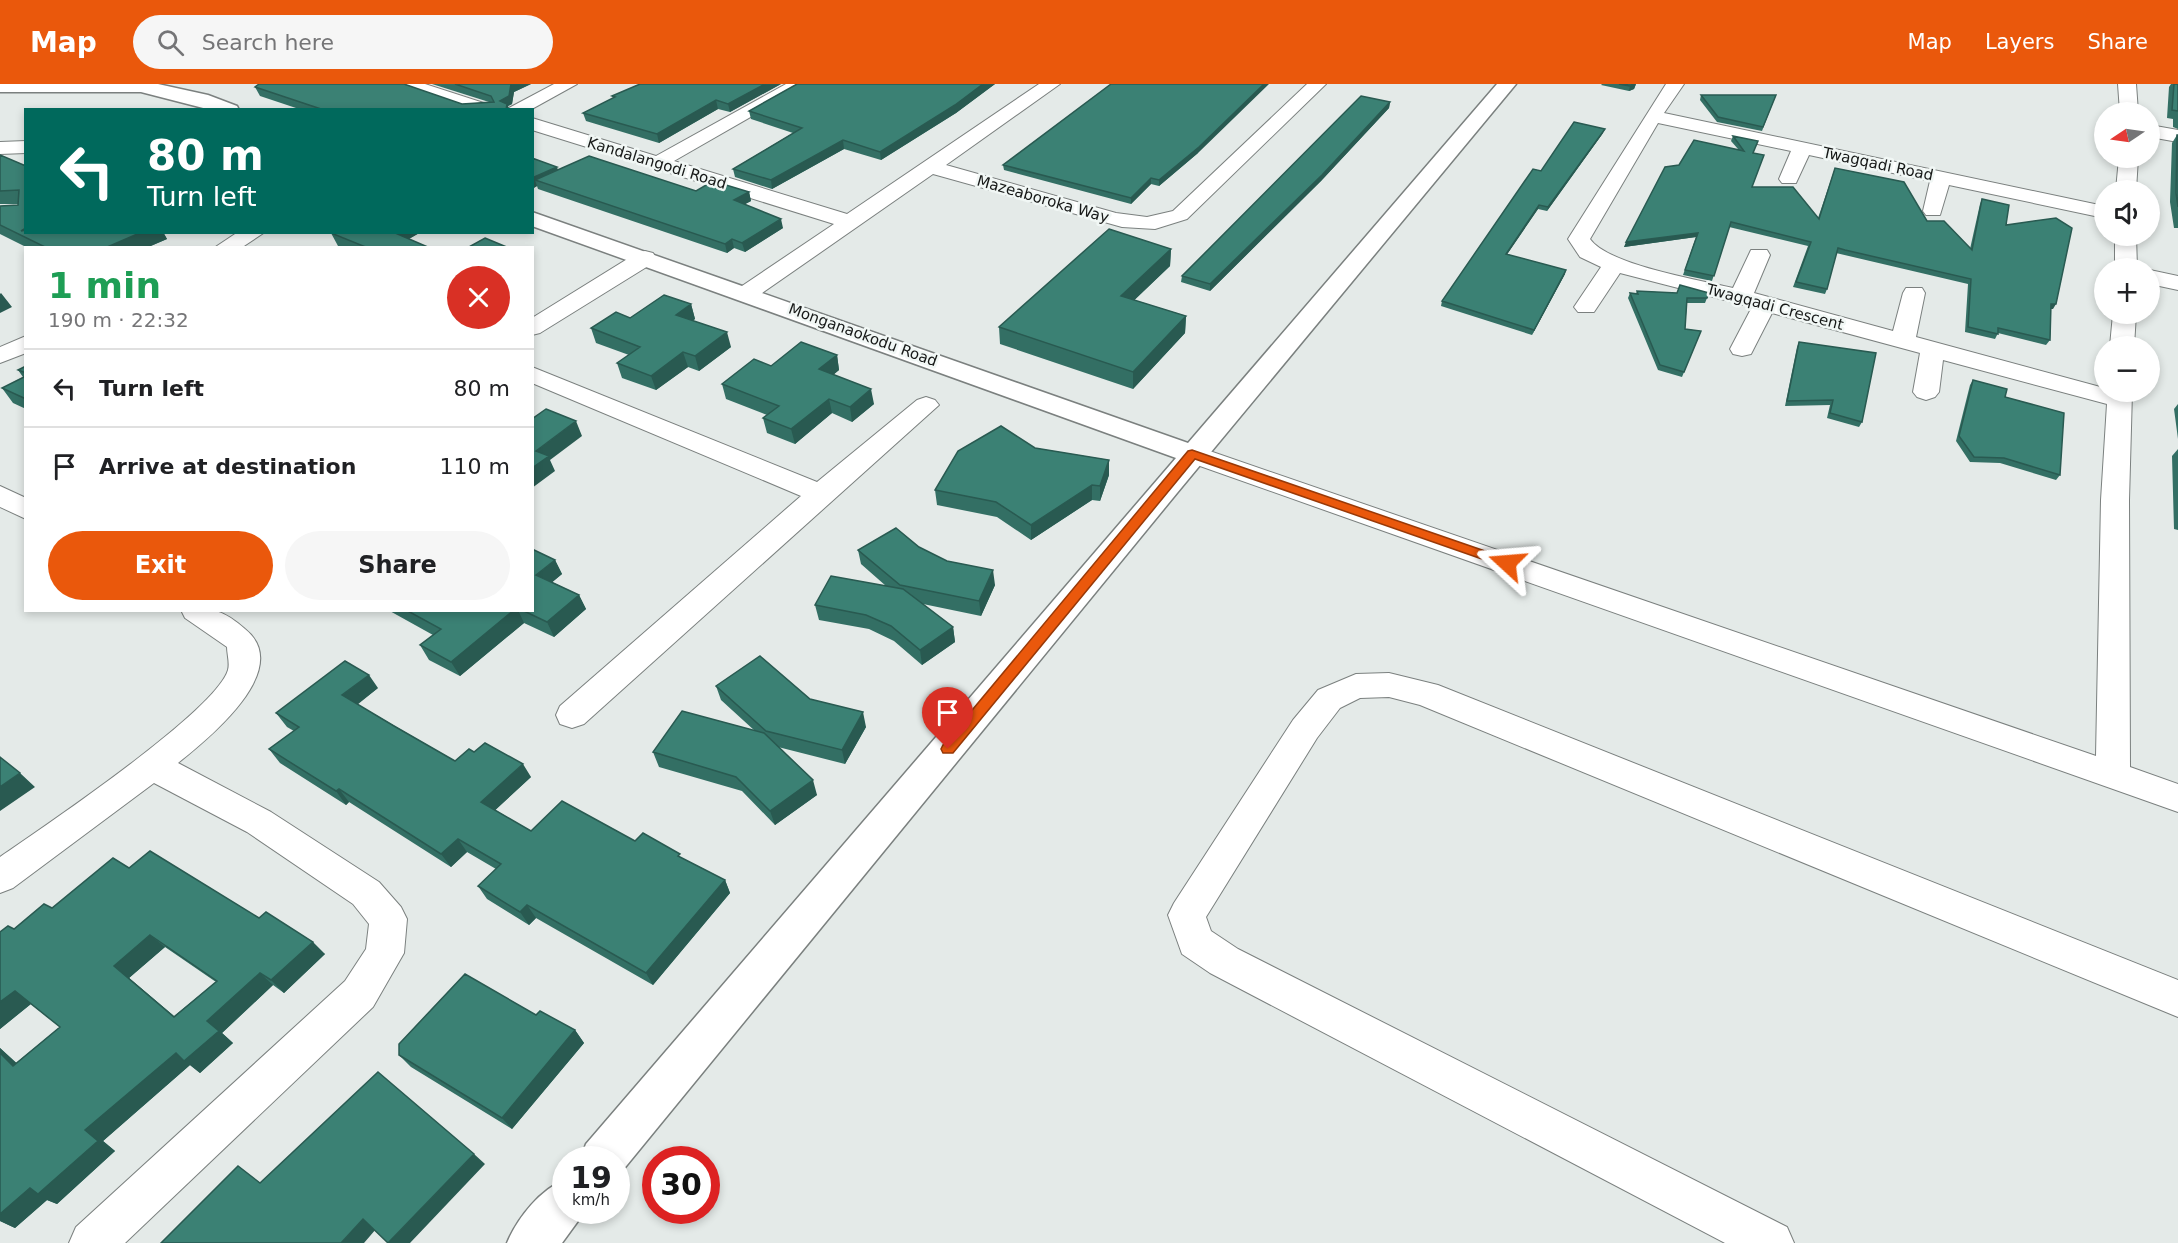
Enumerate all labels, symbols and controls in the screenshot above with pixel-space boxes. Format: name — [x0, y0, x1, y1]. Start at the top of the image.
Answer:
search box — [133, 15, 553, 69]
text: Map — [30, 26, 97, 59]
icon: search — [154, 26, 187, 59]
text: Search here — [202, 30, 334, 55]
text: Map — [1908, 30, 1952, 54]
text: Layers — [1985, 30, 2054, 54]
text: Share — [2087, 30, 2148, 54]
north arrow — [2094, 102, 2160, 168]
map controls — [2094, 102, 2160, 402]
text: 80 m — [147, 131, 264, 180]
icon: left — [48, 132, 126, 210]
street label: Kandalangodi Road — [585, 133, 729, 193]
street label: Twagqadi Road — [1820, 143, 1935, 184]
street label: Mazeaboroka Way — [975, 172, 1111, 226]
button: sound — [2094, 180, 2160, 246]
text: Turn left — [147, 181, 257, 212]
button: + — [2094, 258, 2160, 324]
text: 1 min — [48, 265, 161, 306]
button: close — [447, 266, 510, 329]
street label: Twagqadi Crescent — [1704, 280, 1846, 334]
street label: Monganaokodu Road — [786, 300, 940, 370]
text: 190 m · 22:32 — [48, 308, 189, 332]
button: − — [2094, 336, 2160, 402]
icon: left — [48, 372, 81, 405]
text: Turn left — [99, 376, 204, 401]
text: 80 m — [454, 376, 510, 401]
icon: arrive — [48, 450, 81, 483]
text: Arrive at destination — [99, 454, 356, 479]
text: 110 m — [440, 454, 510, 479]
button: Exit — [48, 531, 273, 600]
button: Share — [285, 531, 510, 600]
position arrow — [1475, 531, 1539, 595]
pin — [922, 687, 973, 749]
icon: arrive — [931, 696, 964, 729]
speed limit sign: 30 — [642, 1146, 720, 1224]
text: 19 — [570, 1160, 612, 1195]
text: km/h — [572, 1191, 610, 1209]

